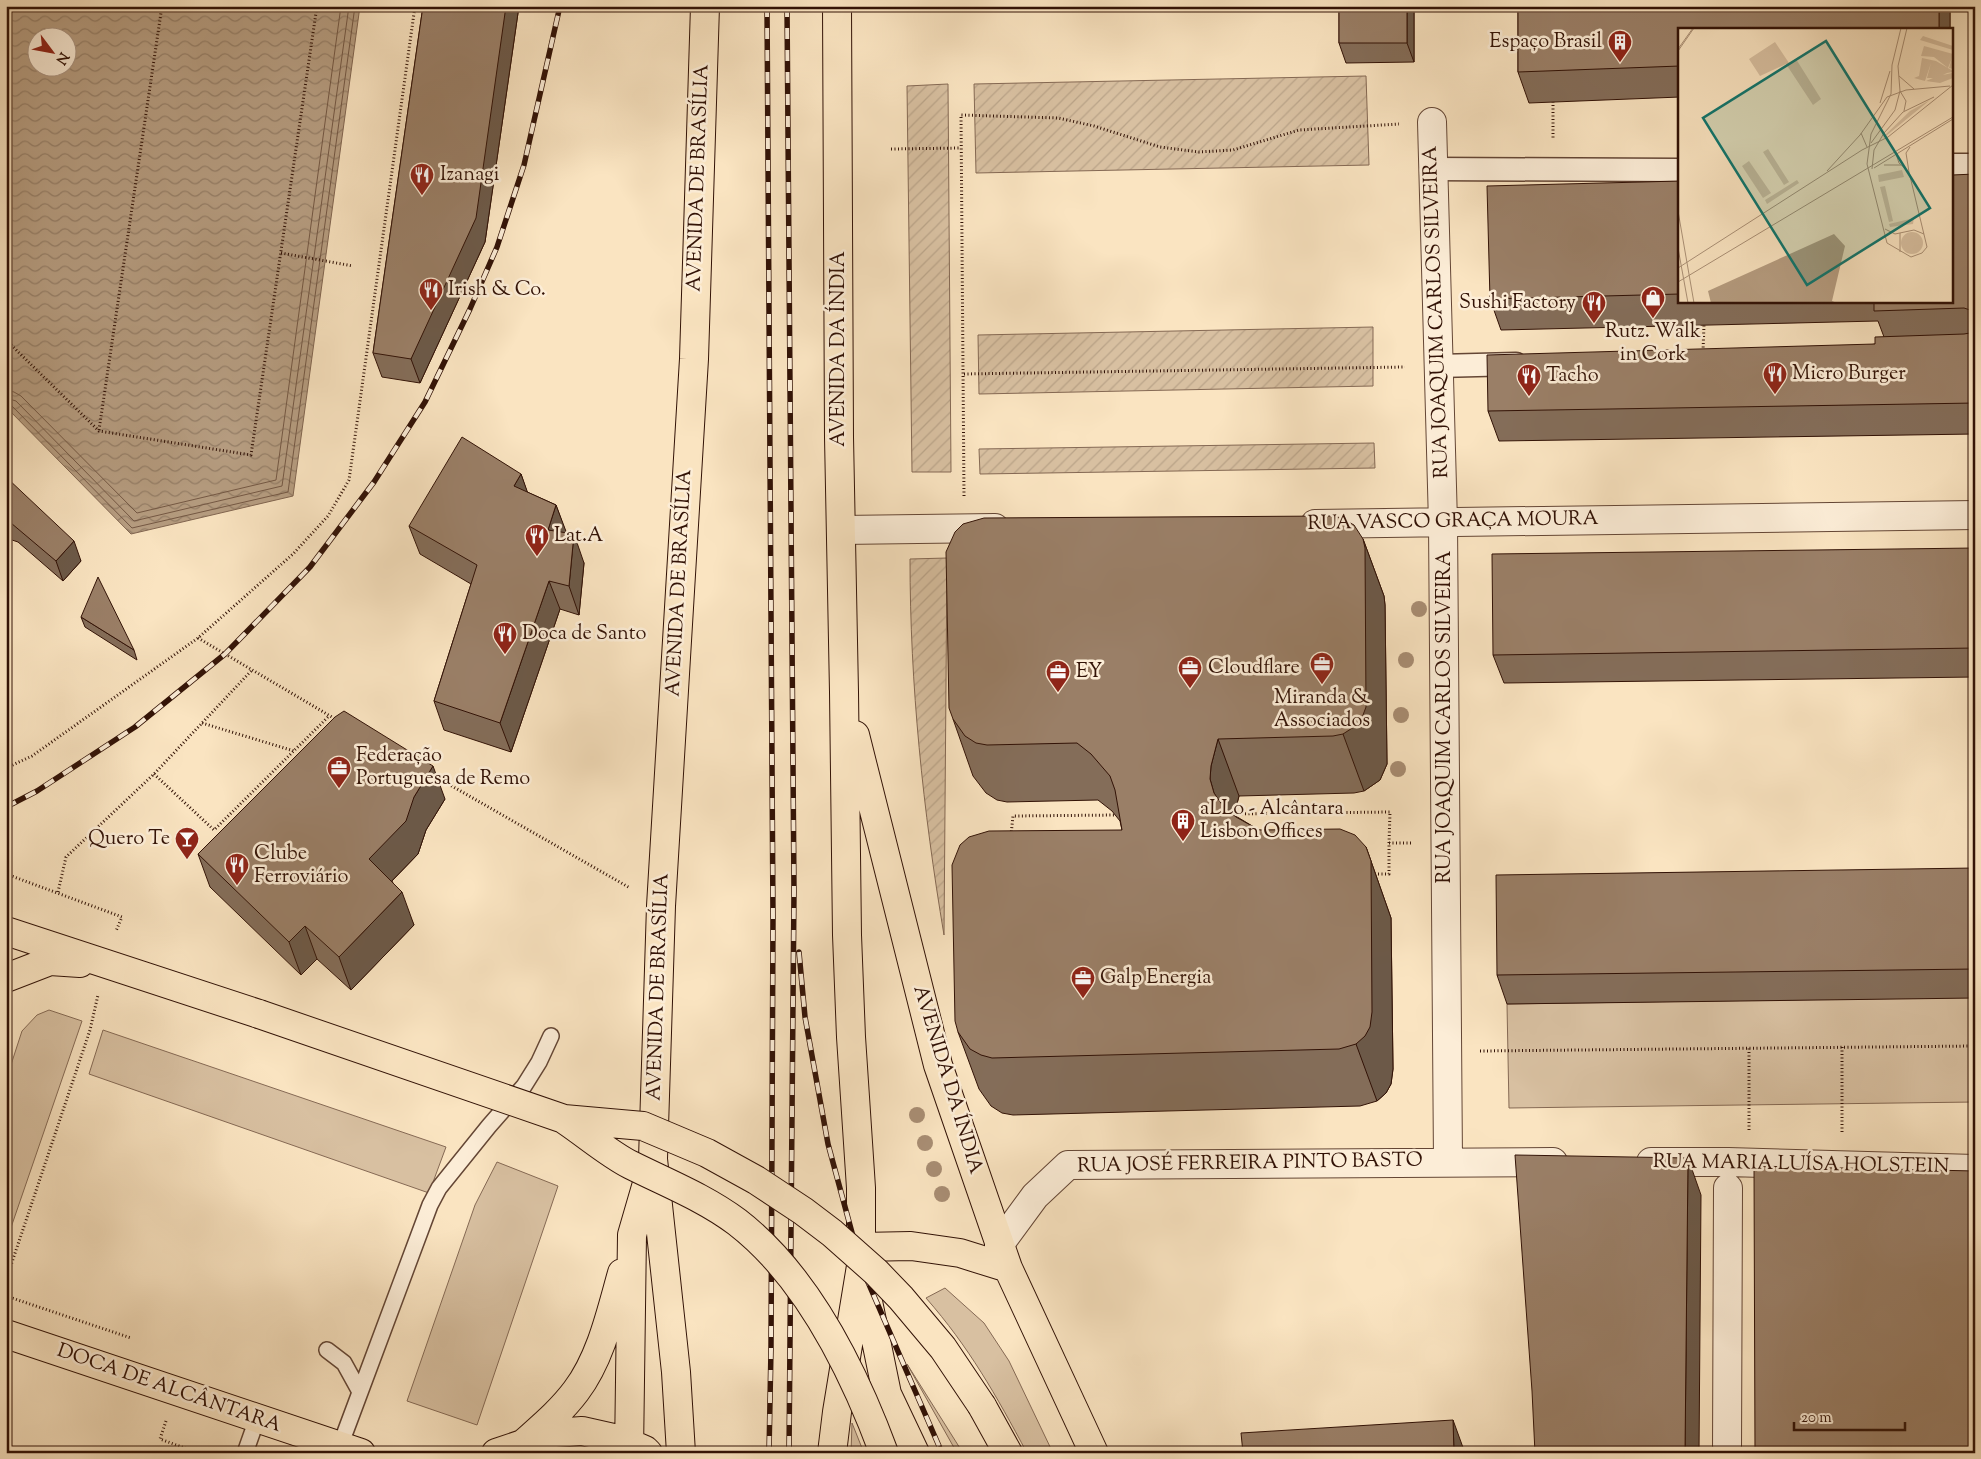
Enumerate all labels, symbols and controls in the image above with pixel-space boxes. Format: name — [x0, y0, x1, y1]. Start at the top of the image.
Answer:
north arrow — [28, 28, 78, 78]
place label: Espaço Brasil — [1489, 28, 1602, 57]
inset map — [1678, 28, 1954, 302]
building icon: Espaço Brasil — [1607, 29, 1633, 63]
text: N — [50, 48, 73, 68]
street label: AVENIDA DE BRASÍLIA — [680, 64, 717, 292]
street label: RUA JOAQUIM CARLOS SILVEIRA — [1417, 145, 1457, 479]
place label: Izanagi — [440, 161, 500, 190]
restaurant icon: Izanagi — [409, 162, 435, 196]
street label: AVENIDA DA ÍNDIA — [824, 251, 854, 447]
place label: Irish & Co. — [448, 276, 546, 305]
restaurant icon: Irish & Co. — [418, 277, 444, 311]
shop icon: Rutz. Walk in Cork — [1640, 285, 1666, 319]
place label: Sushi Factory — [1459, 289, 1576, 318]
restaurant icon: Sushi Factory — [1581, 290, 1607, 324]
place label: Rutz. Walk in Cork — [1605, 318, 1701, 370]
place label: Micro Burger — [1792, 360, 1906, 389]
restaurant icon: Micro Burger — [1762, 361, 1788, 395]
place label: Tacho — [1546, 362, 1599, 391]
restaurant icon: Tacho — [1516, 363, 1542, 397]
street label: AVENIDA DE BRASÍLIA — [659, 468, 700, 698]
street label: RUA VASCO GRAÇA MOURA — [1307, 505, 1599, 539]
place label: Lat.A — [554, 522, 603, 551]
restaurant icon: Lat.A — [524, 523, 550, 557]
street label: RUA JOAQUIM CARLOS SILVEIRA — [1431, 551, 1460, 883]
place label: Doca de Santo — [522, 620, 647, 649]
restaurant icon: Doca de Santo — [492, 621, 518, 655]
office icon: Miranda & Associados — [1309, 651, 1335, 685]
place label: Cloudflare — [1208, 654, 1300, 683]
office icon: Cloudflare — [1177, 655, 1203, 689]
place label: EY — [1076, 658, 1102, 687]
office icon: EY — [1045, 659, 1071, 693]
place label: Miranda & Associados — [1274, 684, 1370, 736]
place label: Federação Portuguesa de Remo — [356, 742, 530, 794]
office icon: Federação Portuguesa de Remo — [326, 755, 352, 789]
place label: aLLo - Alcântara Lisbon Offices — [1200, 795, 1344, 847]
building icon: aLLo - Alcântara Lisbon Offices — [1170, 808, 1196, 842]
place label: Quero Te — [88, 825, 170, 854]
bar icon: Quero Te — [174, 826, 200, 860]
place label: Clube Ferroviário — [254, 840, 349, 892]
restaurant icon: Clube Ferroviário — [224, 852, 250, 886]
street label: AVENIDA DE BRASÍLIA — [640, 873, 677, 1101]
place label: Galp Energia — [1100, 964, 1212, 993]
office icon: Galp Energia — [1070, 965, 1096, 999]
street label: AVENIDA DA ÍNDIA — [904, 982, 990, 1178]
street label: RUA JOSÉ FERREIRA PINTO BASTO — [1077, 1145, 1423, 1182]
street label: RUA MARIA LUÍSA HOLSTEIN — [1652, 1147, 1950, 1182]
street label: DOCA DE ALCÂNTARA — [53, 1336, 285, 1441]
scale bar — [1794, 1399, 1905, 1431]
text: 20 m — [1801, 1408, 1832, 1429]

